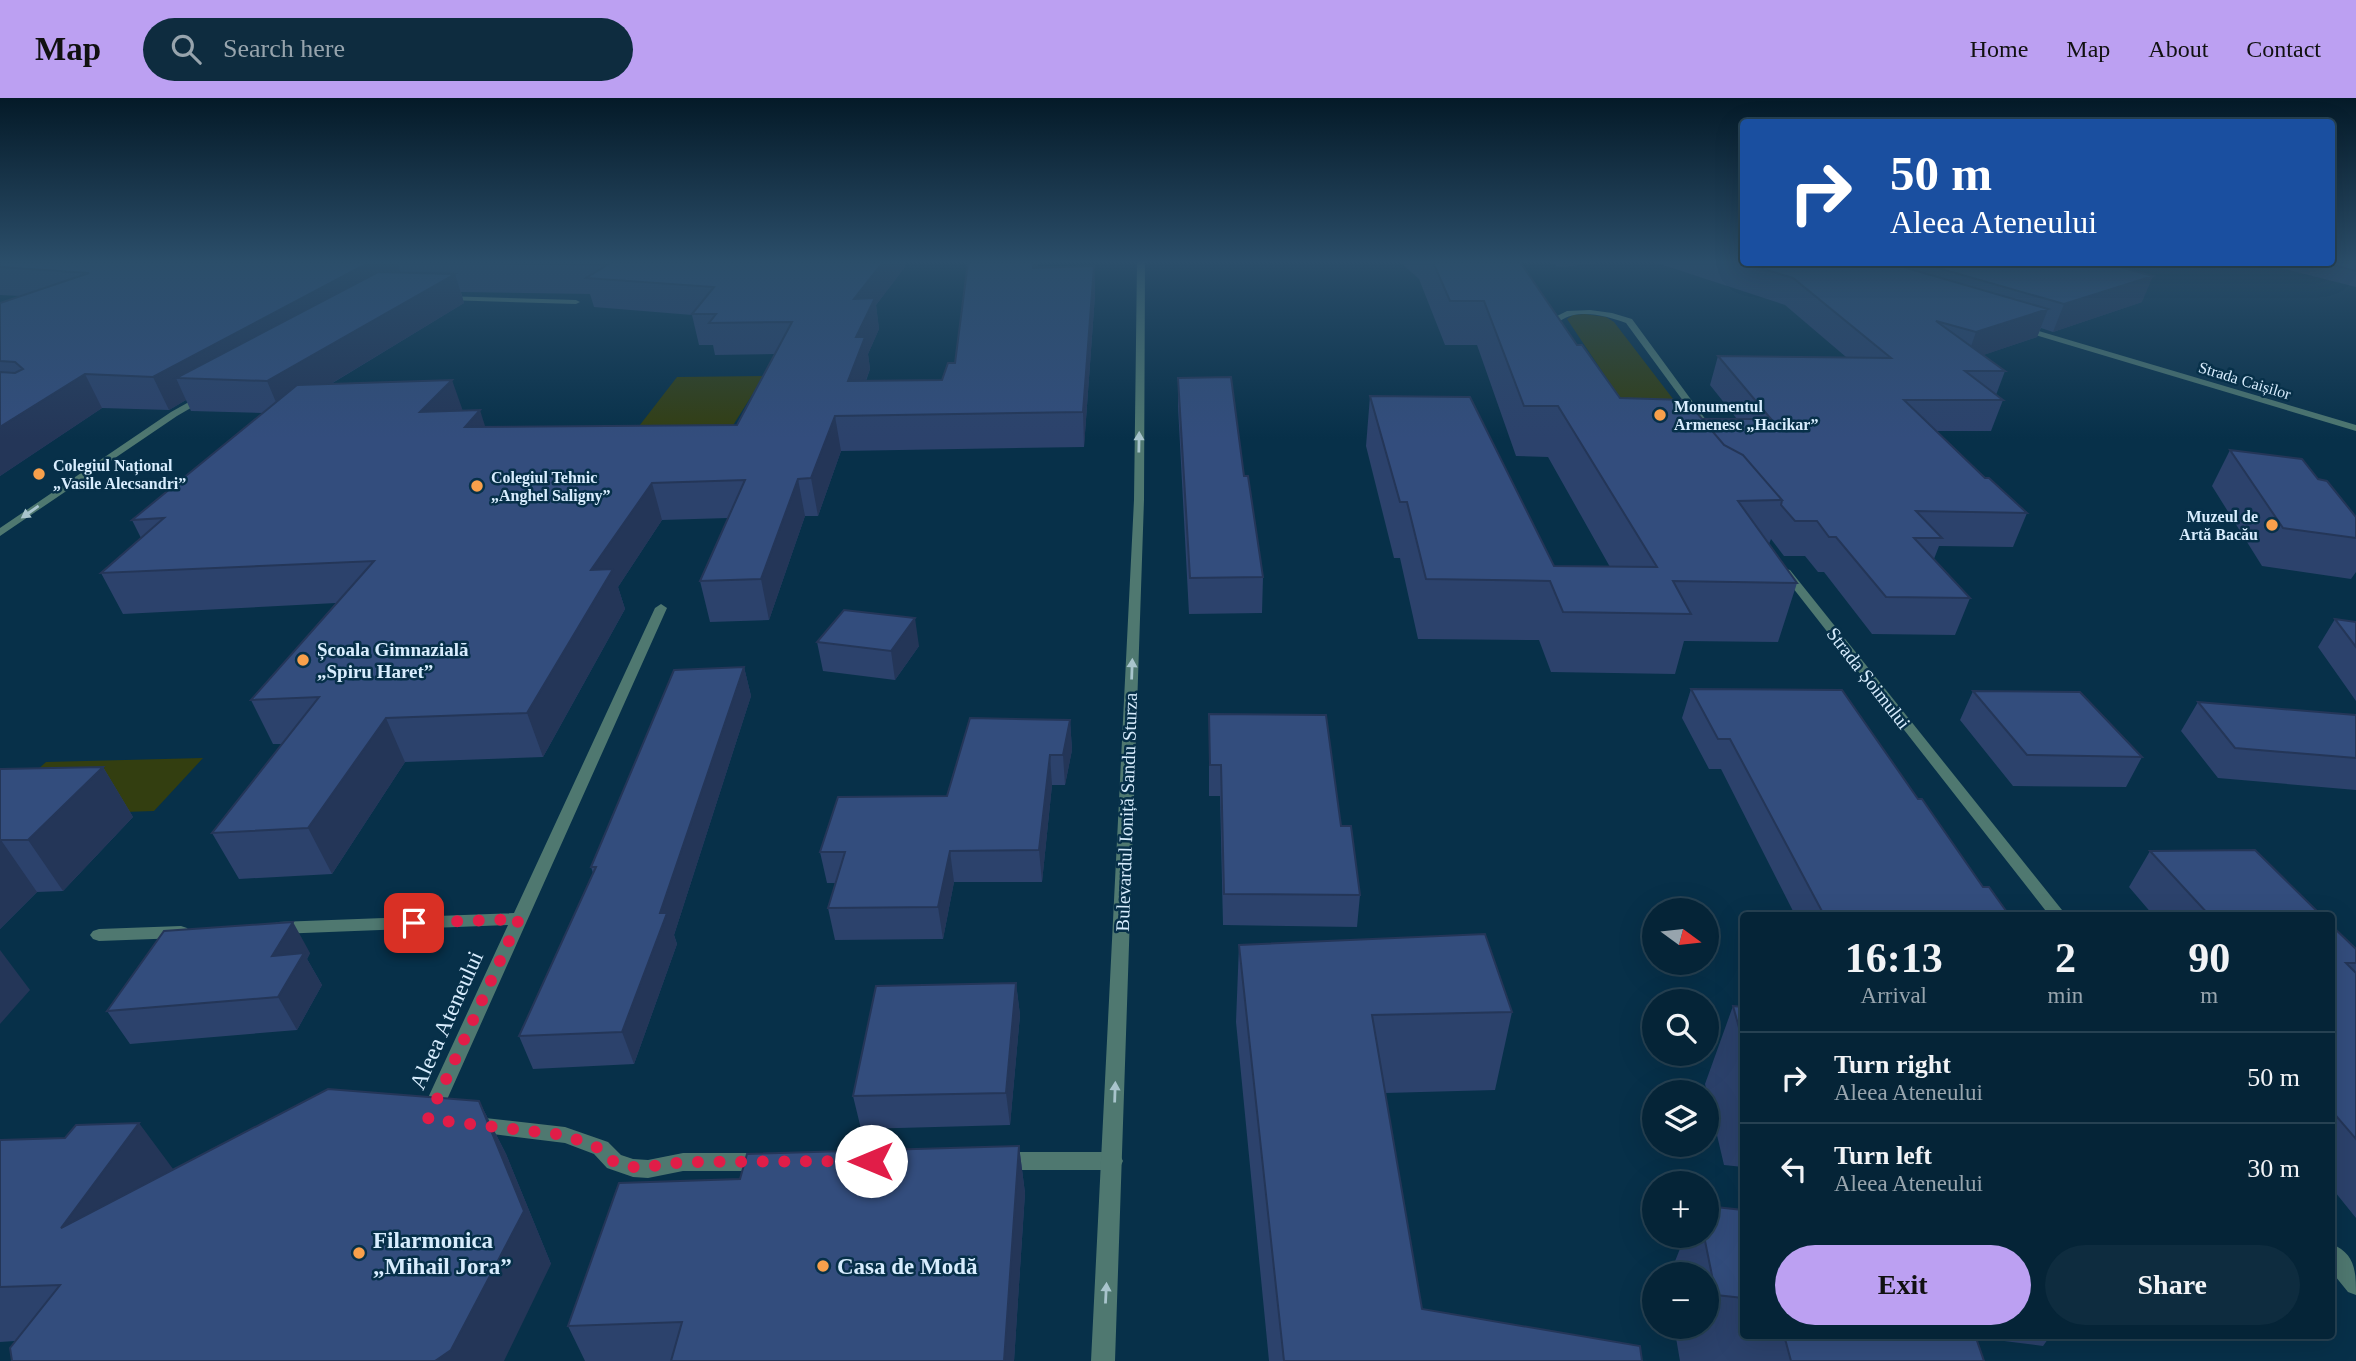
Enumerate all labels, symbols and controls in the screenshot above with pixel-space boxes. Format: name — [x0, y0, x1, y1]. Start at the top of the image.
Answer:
search box — [143, 18, 633, 81]
icon: search — [167, 30, 205, 68]
text: Map — [35, 31, 101, 67]
text: Search here — [223, 34, 345, 63]
text: Home — [1970, 36, 2028, 62]
text: Map — [2066, 36, 2110, 62]
text: About — [2148, 36, 2208, 62]
text: Contact — [2246, 36, 2321, 62]
text: 50 m — [1890, 146, 1992, 201]
icon: right — [1775, 147, 1866, 238]
text: Aleea Ateneului — [1890, 204, 2097, 240]
street label: Strada Caișilor — [2196, 358, 2294, 404]
place label: Monumentul Armenesc „Hacikar” — [1674, 398, 1818, 433]
marker: Monumentul Armenesc „Hacikar” — [1652, 407, 1668, 423]
one-way arrow — [1133, 431, 1145, 453]
place label: Colegiul Național „Vasile Alecsandri” — [53, 457, 186, 492]
marker: Colegiul Național „Vasile Alecsandri” — [31, 466, 47, 482]
place label: Colegiul Tehnic „Anghel Saligny” — [491, 469, 611, 505]
marker: Colegiul Tehnic „Anghel Saligny” — [469, 478, 485, 494]
one-way arrow — [21, 505, 39, 519]
place label: Muzeul de Artă Bacău — [2179, 508, 2258, 543]
marker: Muzeul de Artă Bacău — [2264, 517, 2280, 533]
street label: Strada Șoimului — [1822, 623, 1915, 733]
place label: Școala Gimnazială „Spiru Haret” — [317, 639, 469, 682]
marker: Școala Gimnazială „Spiru Haret” — [295, 652, 311, 668]
one-way arrow — [1126, 658, 1137, 680]
street label: Bulevardul Ioniță Sandu Sturza — [1112, 692, 1141, 932]
pin — [384, 893, 444, 953]
north arrow — [1642, 898, 1718, 975]
map controls — [1642, 898, 1719, 1339]
icon: arrive — [395, 904, 433, 942]
text: 16:13 — [1845, 935, 1943, 981]
text: 2 — [2055, 935, 2076, 981]
text: 90 — [2188, 935, 2230, 981]
street label: Aleea Ateneului — [405, 947, 488, 1093]
text: Arrival — [1861, 983, 1927, 1008]
text: min — [2048, 983, 2083, 1008]
text: m — [2200, 983, 2218, 1008]
button: search — [1642, 989, 1719, 1066]
text: Turn right — [1834, 1050, 1951, 1079]
icon: right — [1775, 1059, 1813, 1097]
text: 50 m — [2247, 1063, 2300, 1092]
button: layers — [1642, 1080, 1719, 1157]
text: Aleea Ateneului — [1834, 1080, 1983, 1105]
one-way arrow — [1110, 1081, 1121, 1103]
position arrow — [834, 1124, 908, 1198]
text: Turn left — [1834, 1141, 1932, 1170]
icon: left — [1775, 1150, 1813, 1188]
text: 30 m — [2247, 1154, 2300, 1183]
button: + — [1642, 1171, 1719, 1248]
text: Aleea Ateneului — [1834, 1171, 1983, 1196]
place label: Filarmonica „Mihail Jora” — [373, 1228, 512, 1279]
marker: Filarmonica „Mihail Jora” — [351, 1245, 367, 1261]
button: Exit — [1775, 1245, 2031, 1325]
button: Share — [2045, 1245, 2300, 1325]
place label: Casa de Modă — [837, 1254, 978, 1279]
marker: Casa de Modă — [815, 1258, 831, 1274]
button: − — [1642, 1262, 1719, 1339]
one-way arrow — [1101, 1282, 1112, 1304]

